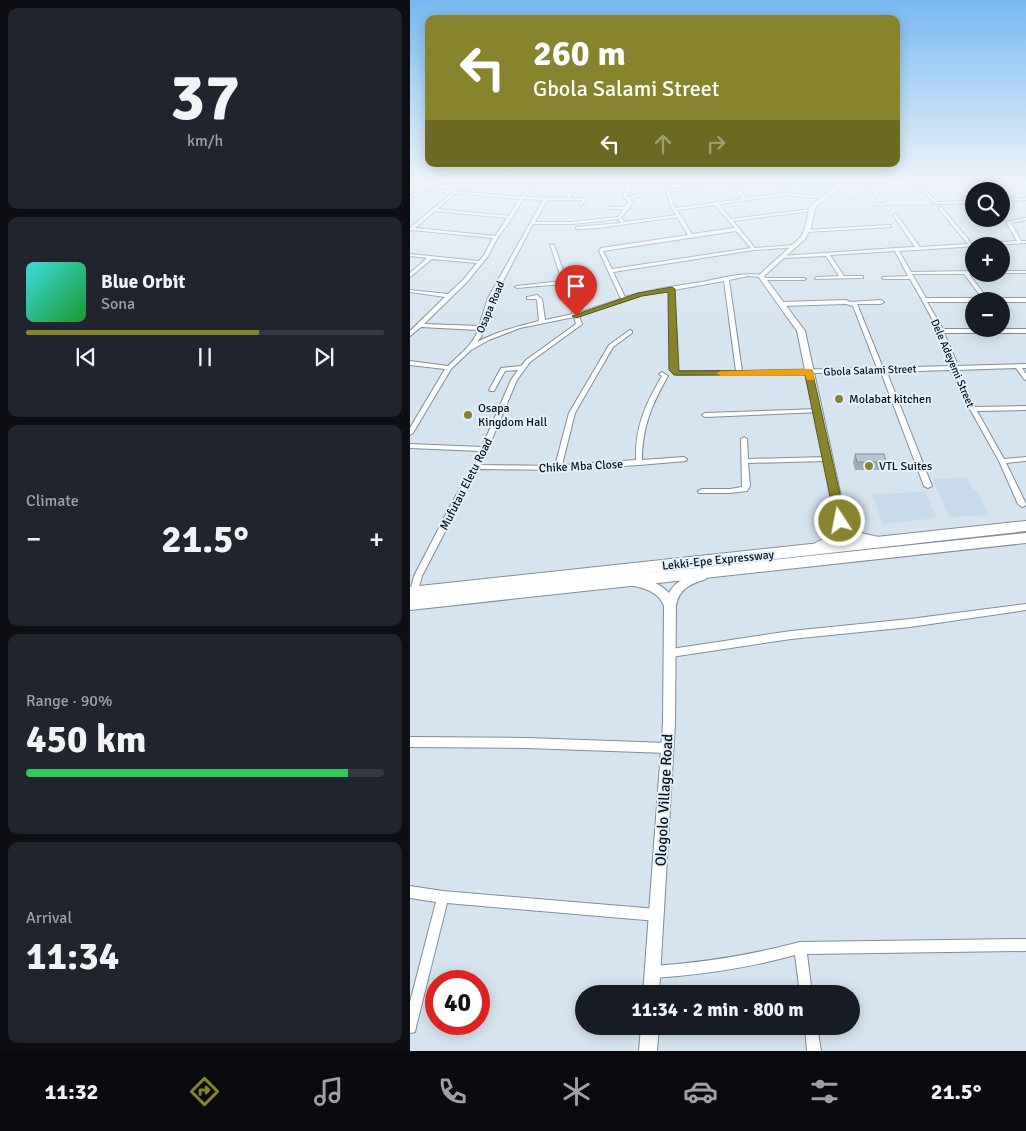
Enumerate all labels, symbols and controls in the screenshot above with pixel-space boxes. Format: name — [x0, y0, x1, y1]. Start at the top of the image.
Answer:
text: 260 m — [533, 32, 626, 75]
icon: left — [450, 35, 515, 100]
text: 37 — [170, 58, 240, 138]
text: Gbola Salami Street — [533, 75, 719, 102]
icon: left — [596, 130, 624, 158]
icon: ahead — [649, 130, 677, 158]
icon: right — [702, 130, 730, 158]
text: km/h — [187, 131, 223, 151]
map controls — [965, 182, 1010, 337]
button: search — [965, 182, 1010, 227]
button: + — [965, 237, 1010, 282]
pin — [555, 265, 597, 316]
text: Blue Orbit — [101, 270, 185, 294]
icon: arrive — [562, 272, 590, 300]
street label: Osapa Road — [474, 279, 507, 335]
button: − — [965, 292, 1010, 337]
text: Sona — [101, 294, 135, 314]
street label: Dele Adeyemi Street — [928, 317, 977, 410]
icon: previous — [72, 343, 100, 371]
icon: pause — [191, 343, 219, 371]
icon: next — [310, 343, 338, 371]
street label: Gbola Salami Street — [823, 362, 917, 379]
place label: Molabat kitchen — [849, 392, 932, 407]
marker: Molabat kitchen — [833, 393, 845, 405]
place label: Osapa Kingdom Hall — [478, 401, 548, 430]
marker: Osapa Kingdom Hall — [462, 409, 474, 421]
street label: Mufutau Eletu Road — [437, 436, 496, 533]
street label: Chike Mba Close — [539, 457, 624, 476]
place label: VTL Suites — [879, 459, 932, 474]
marker: VTL Suites — [863, 460, 875, 472]
text: Climate — [26, 491, 79, 511]
position arrow — [813, 494, 865, 546]
text: 21.5° — [161, 516, 249, 563]
text: − — [26, 522, 41, 556]
text: + — [369, 522, 384, 556]
street label: Lekki-Epe Expressway — [661, 547, 775, 574]
text: Range · 90% — [26, 691, 112, 711]
text: 450 km — [26, 716, 147, 763]
street label: Ologolo Village Road — [652, 733, 676, 867]
text: Arrival — [26, 908, 72, 928]
text: 11:34 — [26, 933, 119, 980]
speed limit sign: 40 — [425, 970, 490, 1035]
text: 11:34 · 2 min · 800 m — [631, 998, 804, 1022]
icon: directions — [187, 1074, 222, 1109]
icon: music — [311, 1074, 346, 1109]
icon: phone — [435, 1074, 470, 1109]
icon: climate — [559, 1074, 594, 1109]
icon: car — [683, 1074, 718, 1109]
icon: filters — [807, 1074, 842, 1109]
text: 11:32 — [44, 1078, 98, 1105]
text: 21.5° — [931, 1078, 982, 1105]

